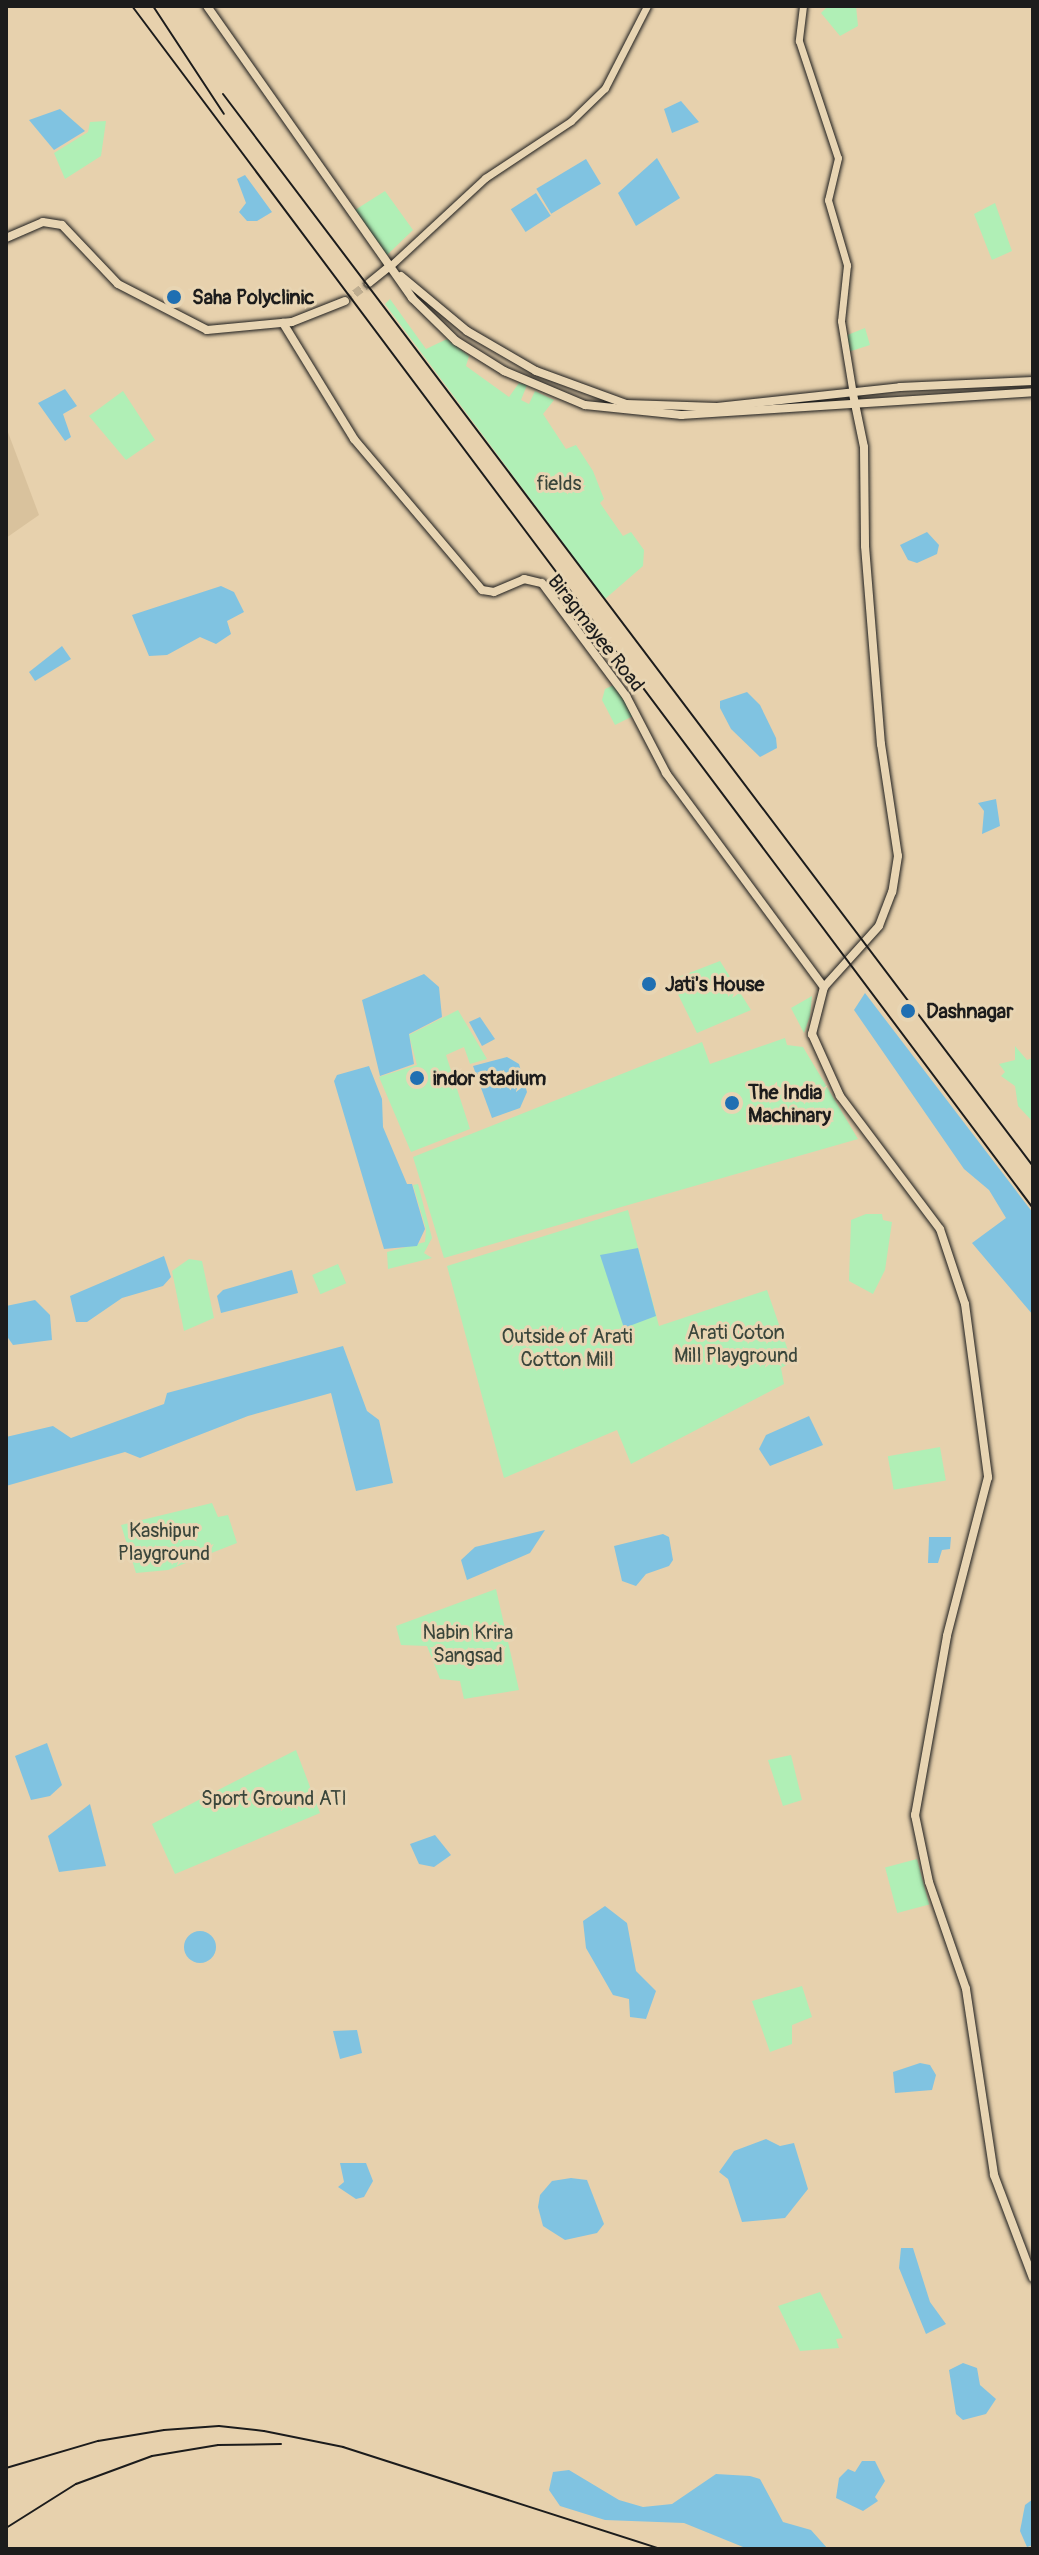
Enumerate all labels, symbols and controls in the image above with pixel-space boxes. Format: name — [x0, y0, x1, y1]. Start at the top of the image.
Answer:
place label: Saha Polyclinic — [192, 285, 314, 309]
marker: Saha Polyclinic — [163, 286, 185, 308]
park label: fields — [536, 471, 582, 495]
street label: Biragmayee Road — [543, 570, 649, 696]
place label: Jati's House — [665, 972, 764, 996]
marker: Jati's House — [640, 975, 658, 993]
place label: Dashnagar — [926, 999, 1013, 1023]
marker: Dashnagar — [897, 1000, 919, 1022]
place label: indor stadium — [433, 1066, 546, 1090]
marker: indor stadium — [408, 1069, 426, 1087]
place label: The India Machinary — [748, 1080, 831, 1127]
marker: The India Machinary — [723, 1094, 741, 1112]
park label: Arati Coton Mill Playground — [674, 1321, 798, 1368]
park label: Outside of Arati Cotton Mill — [501, 1325, 633, 1372]
park label: Kashipur Playground — [118, 1519, 210, 1566]
park label: Nabin Krira Sangsad — [423, 1620, 513, 1667]
park label: Sport Ground ATI — [201, 1786, 347, 1810]

